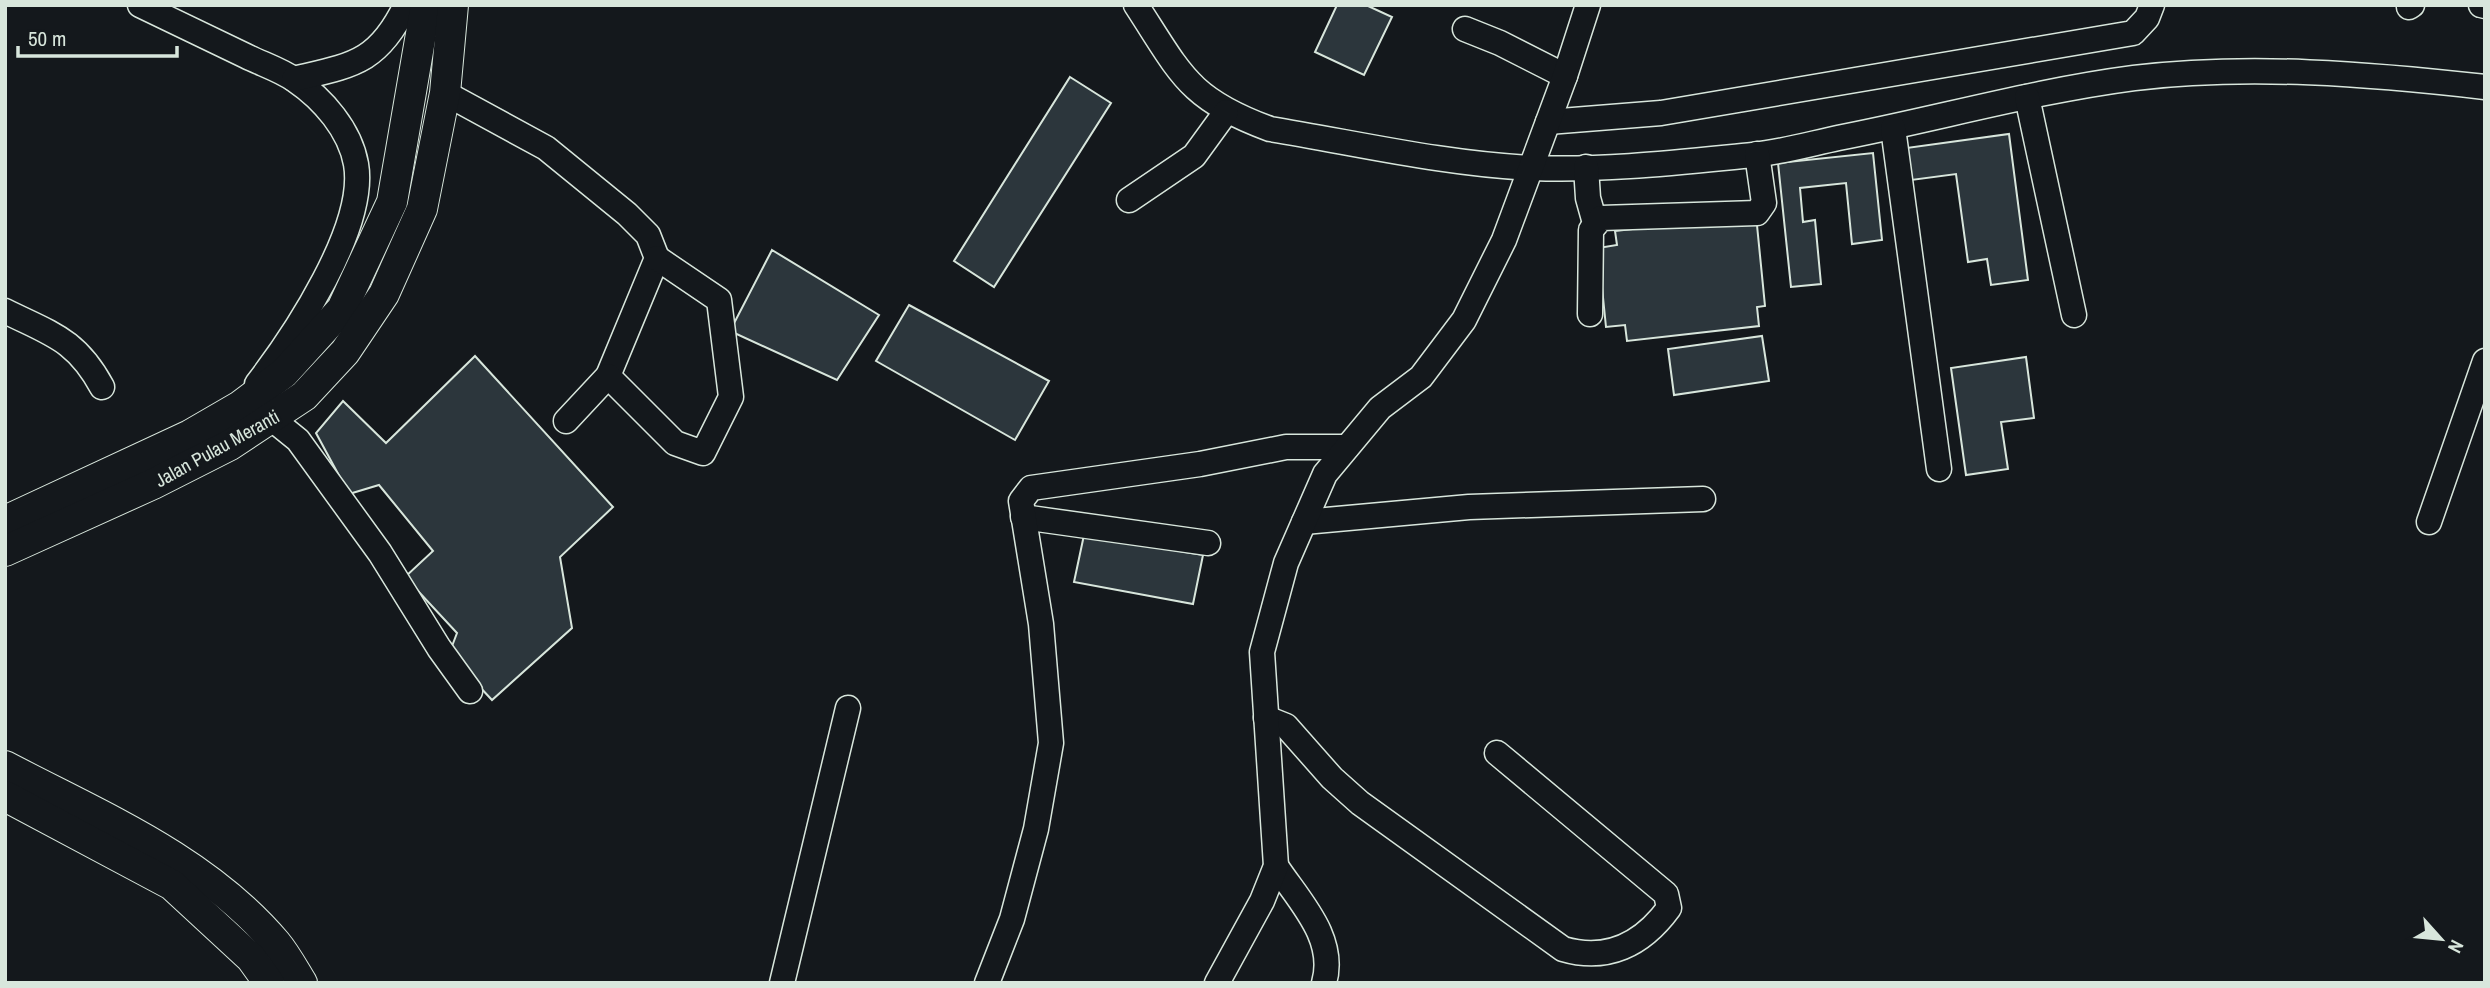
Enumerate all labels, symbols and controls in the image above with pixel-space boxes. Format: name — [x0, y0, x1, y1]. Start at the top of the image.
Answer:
scale bar — [18, 14, 177, 58]
text: 50 m — [28, 24, 66, 53]
street label: Jalan Pulau Meranti — [150, 403, 284, 493]
north arrow — [2406, 904, 2476, 974]
text: N — [2442, 936, 2470, 958]

